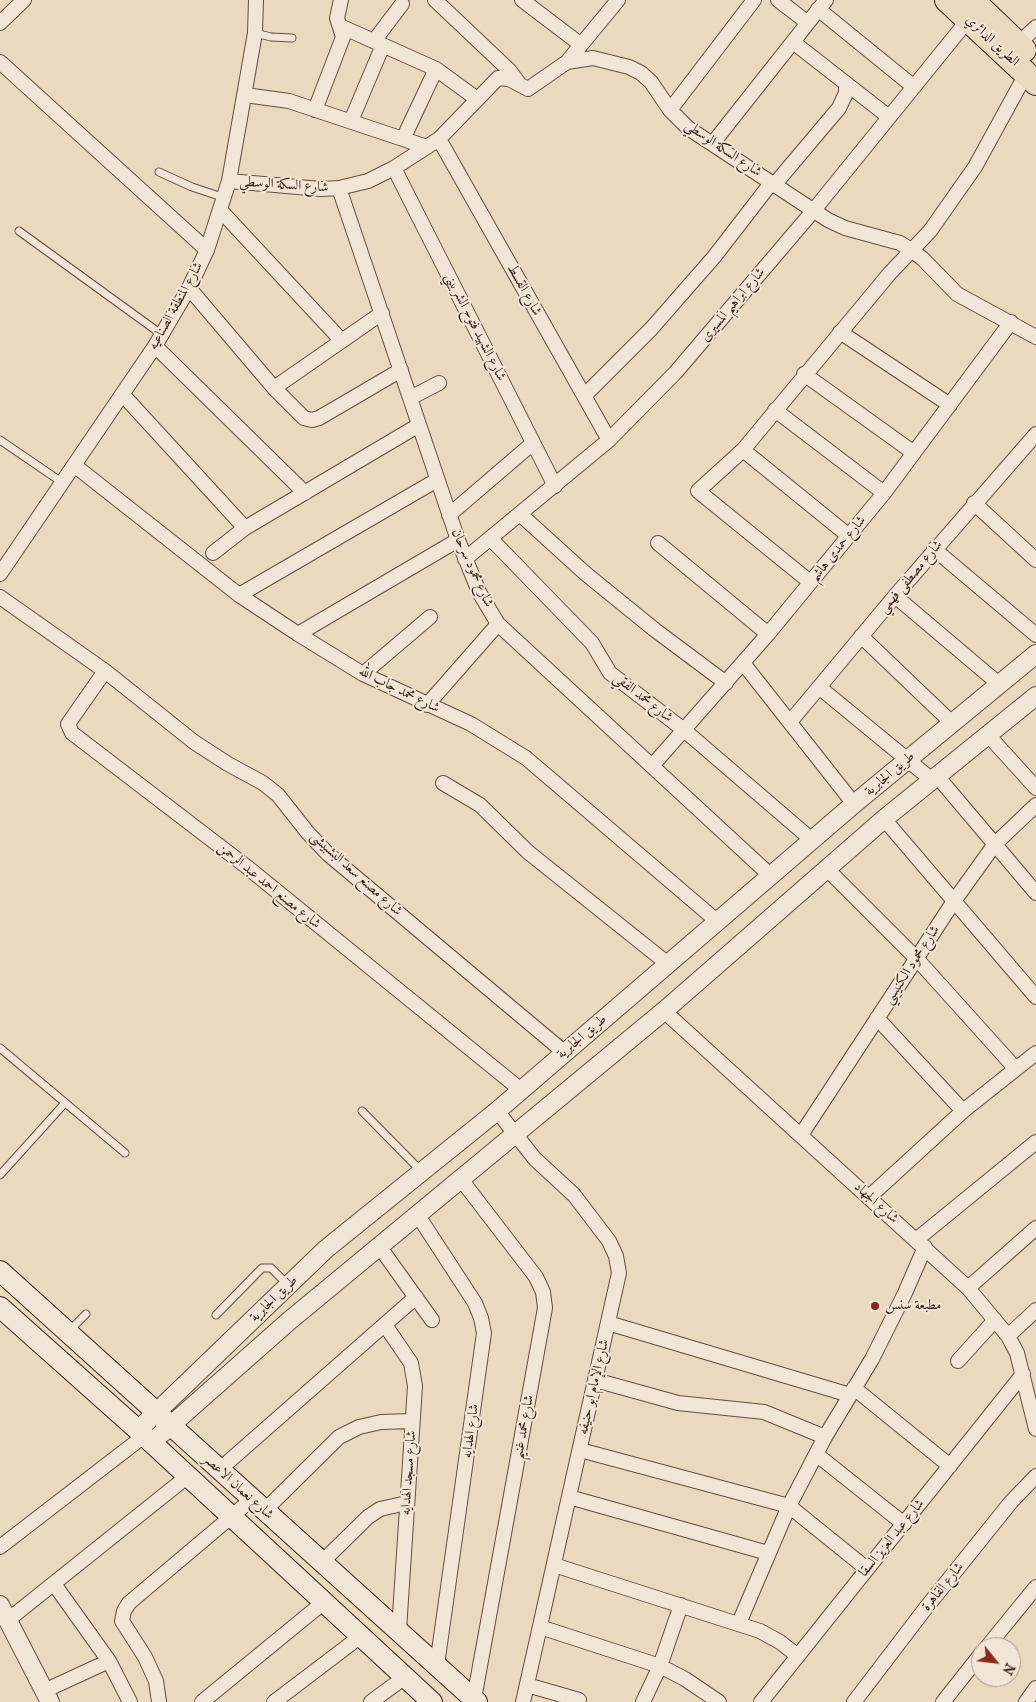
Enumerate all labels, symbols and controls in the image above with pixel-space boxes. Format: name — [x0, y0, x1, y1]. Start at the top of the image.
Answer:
street label: الطريق الدائري — [962, 12, 1022, 70]
street label: شارع السكة الوسطي — [681, 117, 765, 181]
street label: شارع السكة الوسطي — [239, 174, 329, 196]
street label: شارع المنطقة الصناعيه — [145, 259, 207, 353]
street label: شارع القسط — [503, 261, 545, 319]
street label: شارع ابراهيم المسيرى — [697, 265, 769, 345]
street label: شارع الشهيد فتوح الشربيني — [441, 270, 509, 384]
street label: شارع حمدى هاشم — [806, 513, 870, 585]
street label: شارع محمود سرحان — [447, 526, 497, 610]
street label: شارع مصطفى فهمي — [875, 537, 947, 617]
street label: شارع محمد جاب الله — [356, 663, 442, 717]
street label: شارع محمد الفقي — [610, 670, 676, 726]
street label: طريق الجابرية — [862, 748, 918, 800]
street label: شارع مصنع سعد البشبيشى — [307, 828, 405, 920]
street label: شارع مصنع احمد عبد الرحمن — [214, 839, 324, 933]
street label: شارع محمود الكنيسي — [880, 923, 944, 1007]
street label: طريق الجابرية — [554, 1011, 610, 1063]
street label: شارع الجهاد — [850, 1179, 902, 1227]
street label: طريق الجابرية — [247, 1272, 301, 1326]
place label: مطبعة سنس — [885, 1298, 941, 1314]
marker: مطبعة سنس — [869, 1300, 881, 1312]
street label: شارع الإمام ابو حنيفه — [575, 1338, 613, 1436]
street label: شارع محمد غنيم — [510, 1394, 538, 1460]
street label: شارع الهدايه — [459, 1403, 483, 1459]
street label: شارع مسجد الهدايه — [398, 1430, 420, 1516]
street label: شارع نعمان الاعصر — [199, 1451, 277, 1523]
street label: شارع عبد العزيز السقا — [856, 1496, 928, 1580]
street label: شارع القاهرة — [918, 1559, 968, 1615]
north arrow — [971, 1637, 1021, 1687]
text: N — [999, 1660, 1019, 1678]

